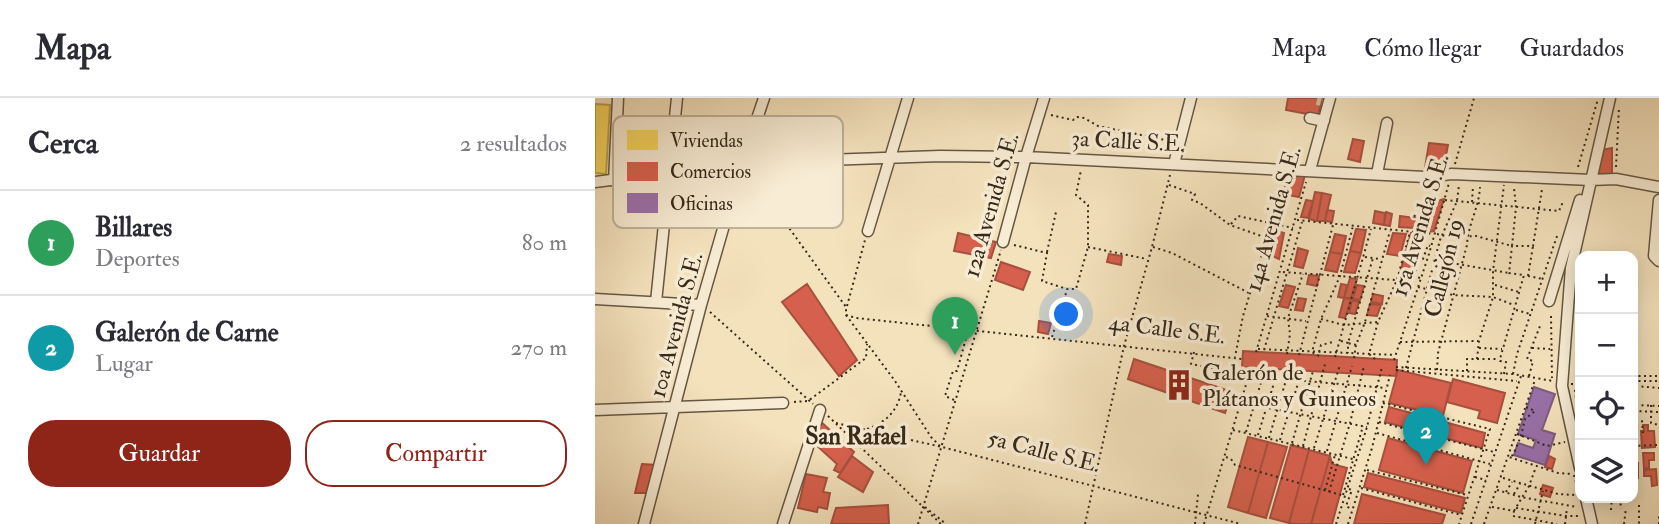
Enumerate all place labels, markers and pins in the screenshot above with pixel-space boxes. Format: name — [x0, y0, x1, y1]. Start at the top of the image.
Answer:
pin: 1 — [932, 297, 978, 355]
place label: Galerón de Plátanos y Guineos — [1202, 358, 1376, 413]
building icon: Galerón de Plátanos y Guineos — [1162, 368, 1196, 402]
pin: 2 — [1403, 407, 1449, 465]

